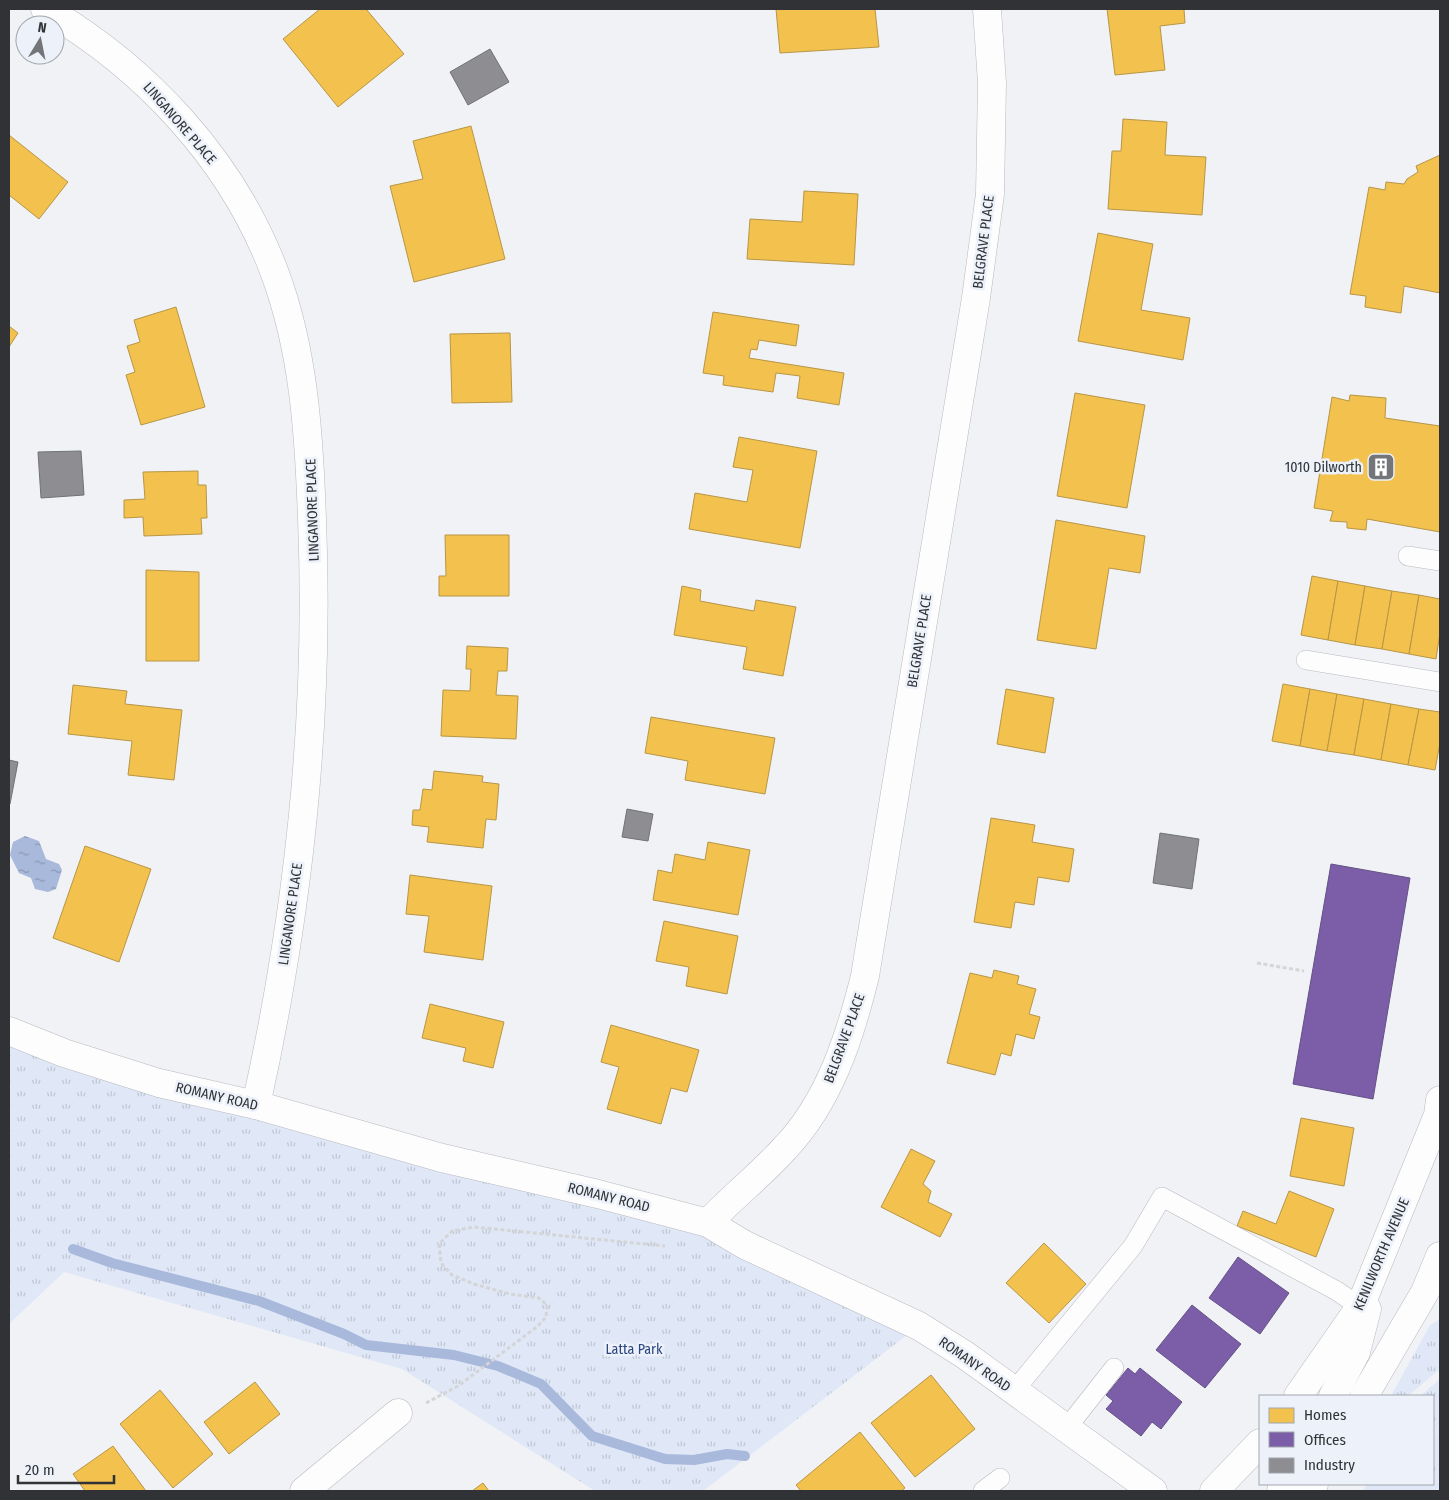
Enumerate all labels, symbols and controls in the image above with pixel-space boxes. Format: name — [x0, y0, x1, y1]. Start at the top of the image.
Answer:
north arrow — [15, 15, 65, 65]
text: N — [37, 19, 48, 37]
street label: LINGANORE PLACE — [139, 79, 220, 168]
street label: BELGRAVE PLACE — [969, 194, 998, 290]
building icon: 1010 Dilworth — [1366, 452, 1396, 482]
street label: LINGANORE PLACE — [302, 458, 323, 562]
place label: 1010 Dilworth — [1285, 459, 1362, 476]
street label: BELGRAVE PLACE — [904, 593, 935, 689]
street label: LINGANORE PLACE — [275, 861, 306, 966]
street label: BELGRAVE PLACE — [820, 991, 869, 1085]
street label: ROMANY ROAD — [174, 1079, 260, 1114]
street label: ROMANY ROAD — [566, 1179, 652, 1216]
street label: KENILWORTH AVENUE — [1350, 1195, 1413, 1313]
street label: ROMANY ROAD — [935, 1333, 1014, 1395]
park label: Latta Park — [605, 1341, 663, 1358]
legend — [1259, 1395, 1434, 1485]
text: Homes — [1304, 1406, 1346, 1424]
text: Offices — [1304, 1431, 1346, 1449]
scale bar — [18, 1452, 114, 1484]
text: Industry — [1304, 1456, 1355, 1474]
text: 20 m — [25, 1461, 55, 1479]

